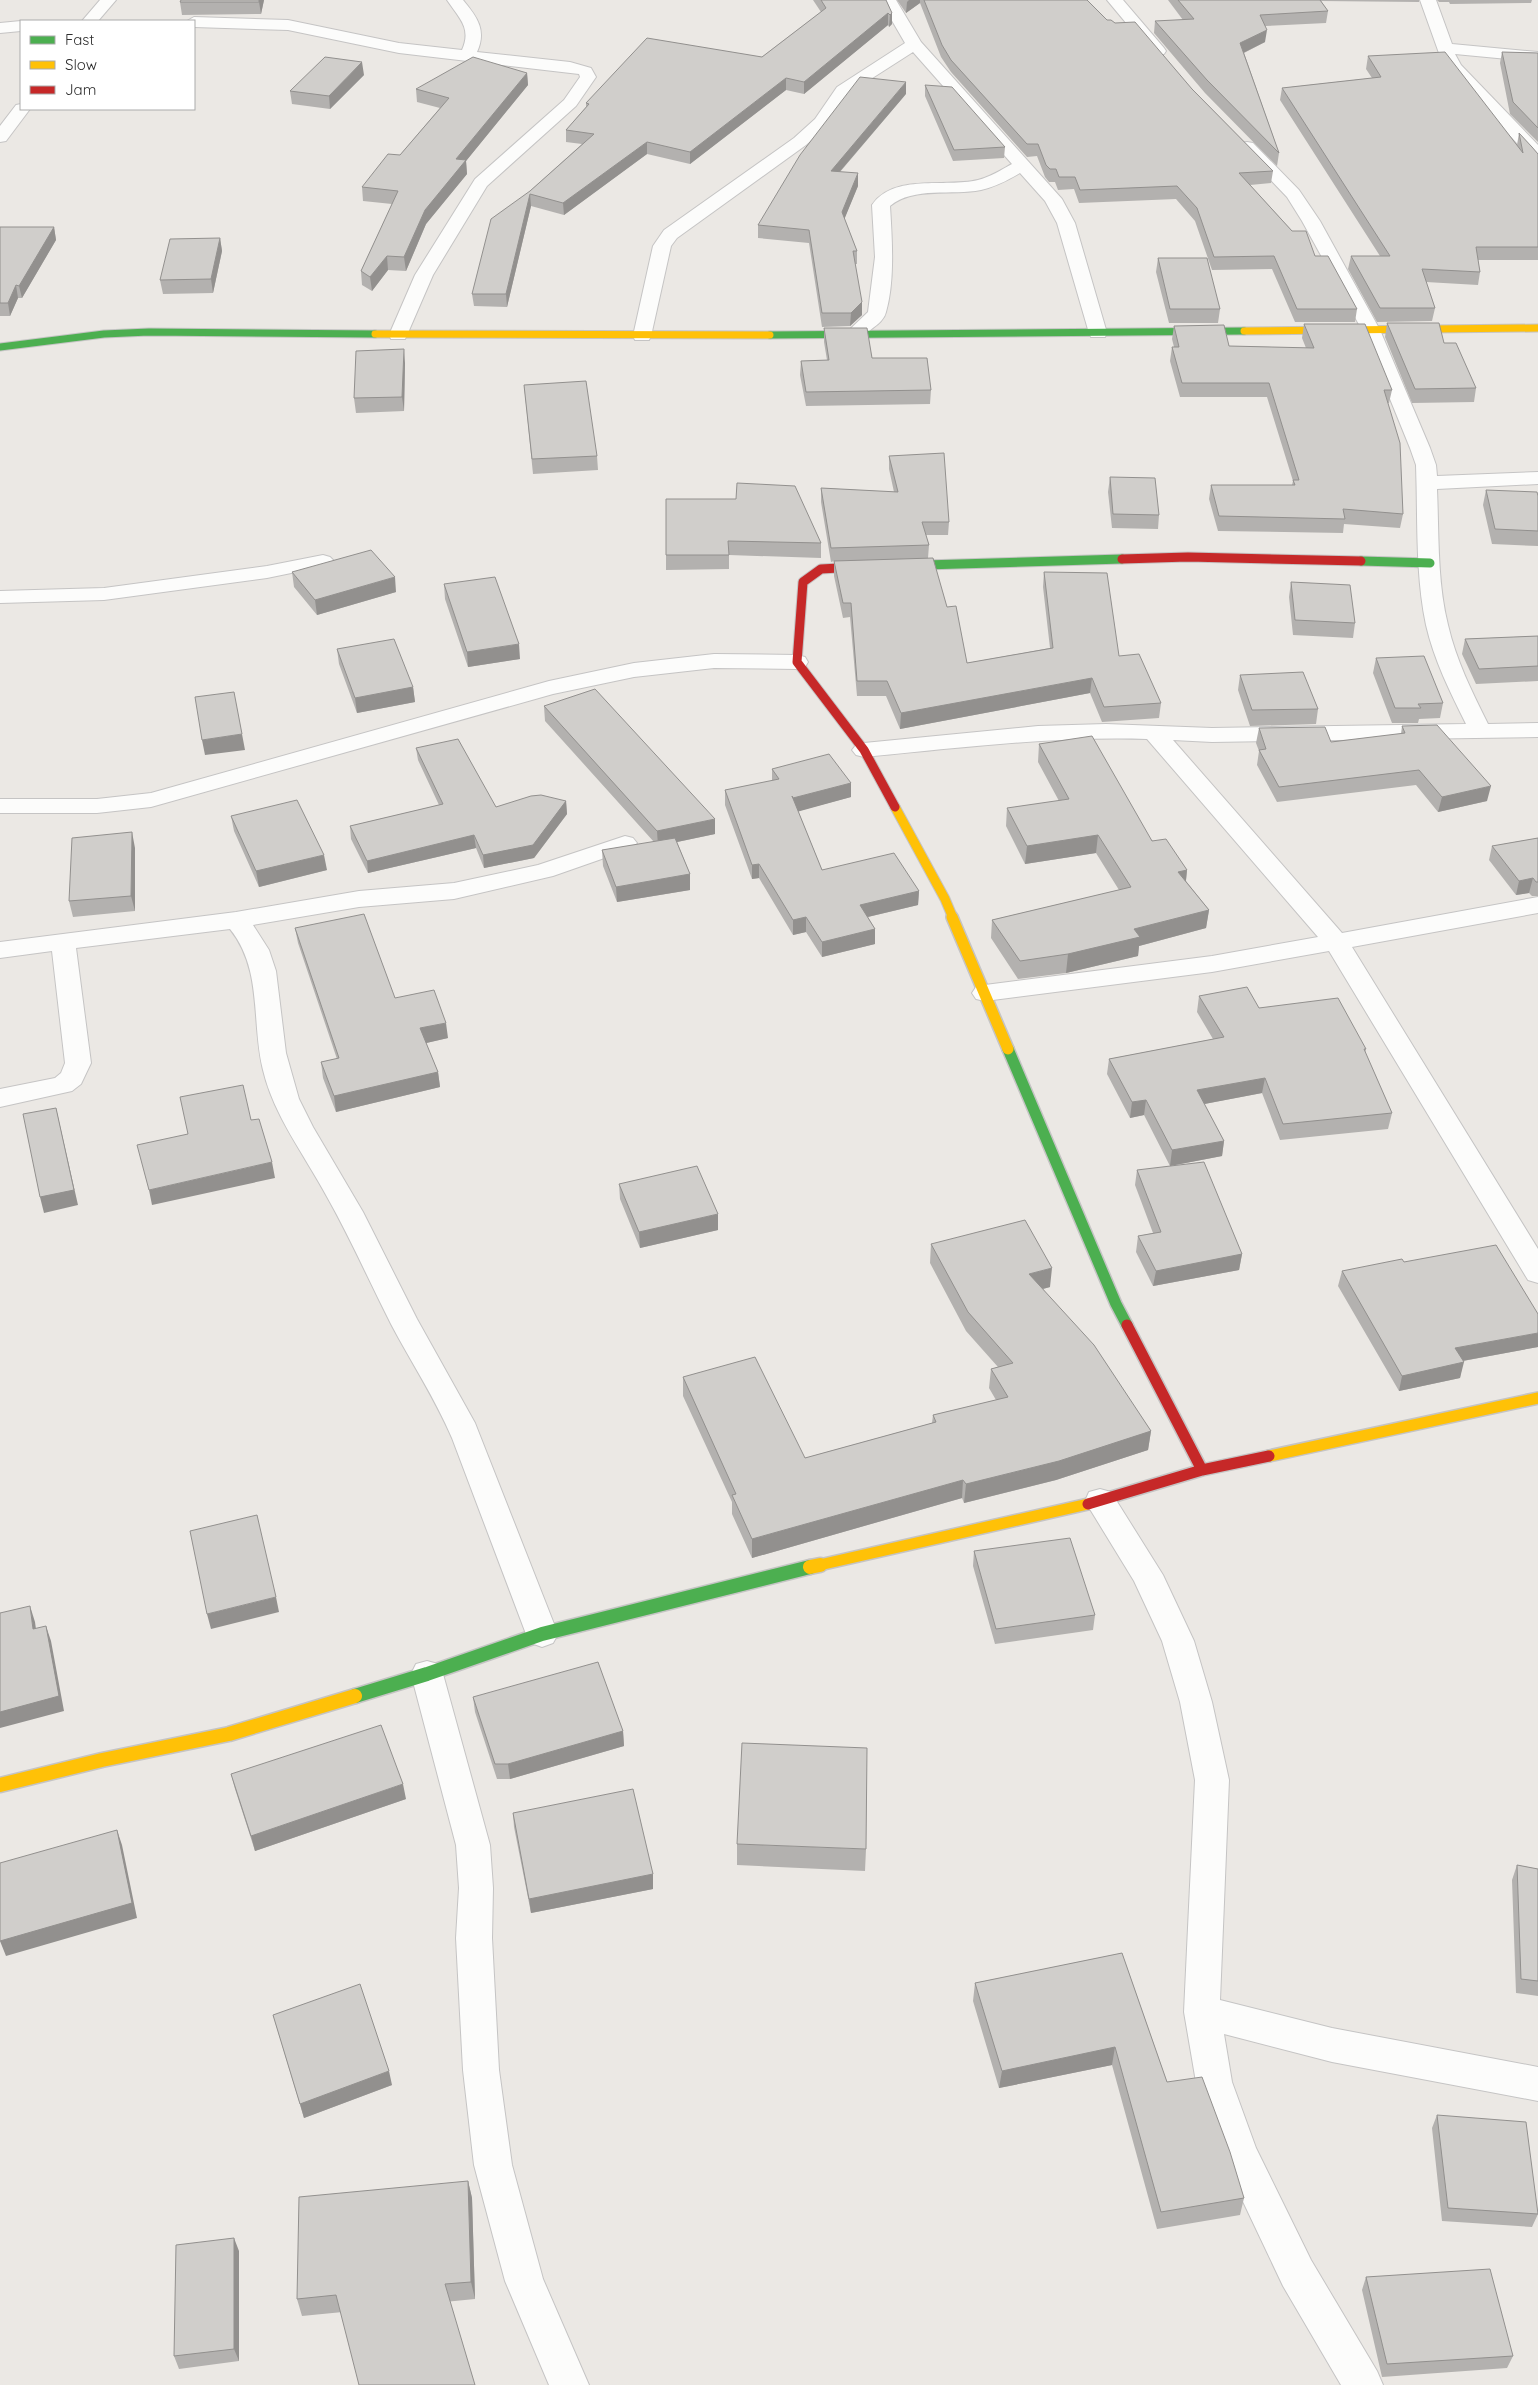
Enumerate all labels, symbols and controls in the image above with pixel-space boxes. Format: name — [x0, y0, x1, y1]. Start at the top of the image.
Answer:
legend — [20, 20, 195, 110]
text: Fast — [65, 30, 94, 49]
text: Slow — [65, 55, 97, 74]
text: Jam — [65, 80, 96, 99]

